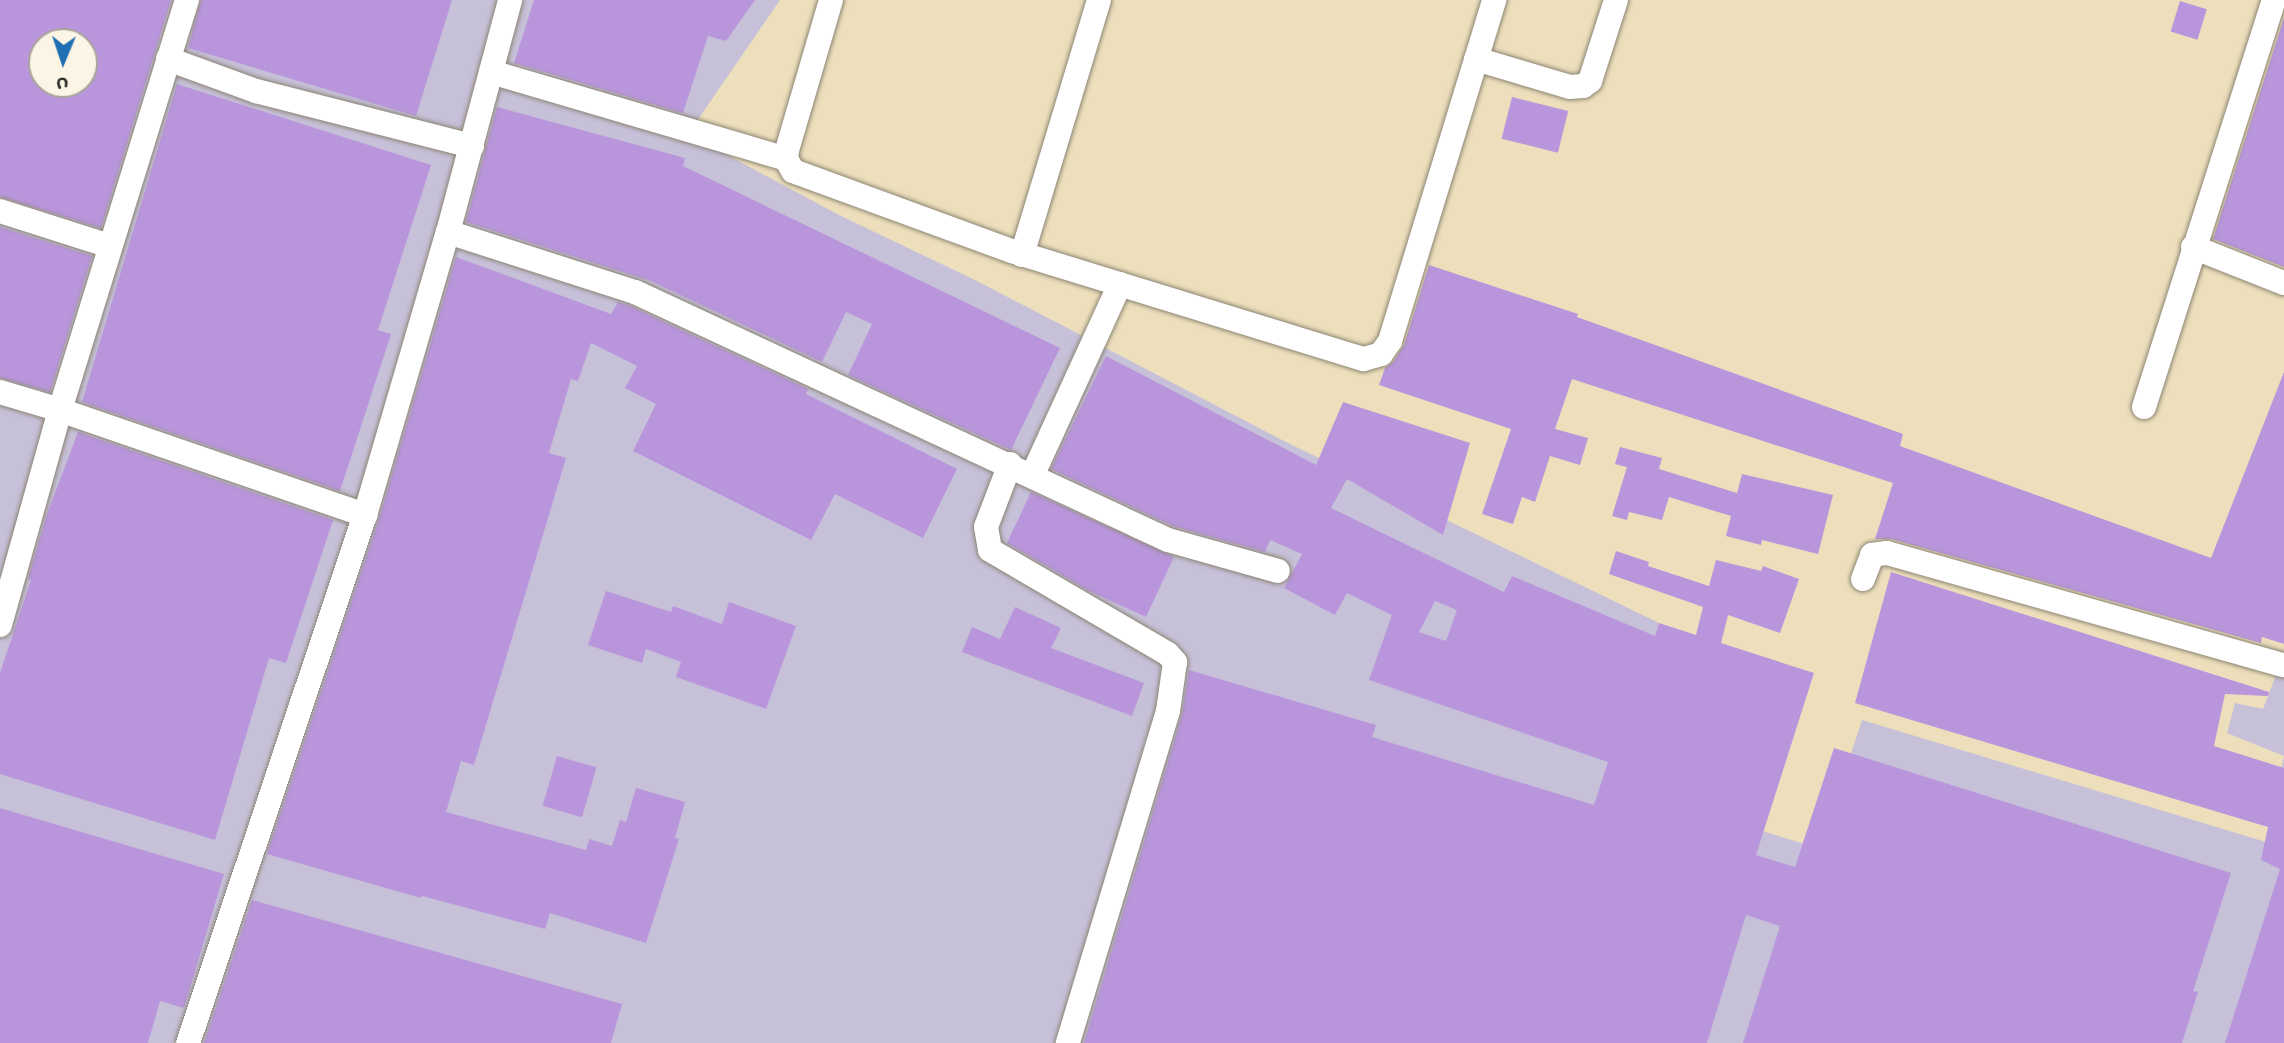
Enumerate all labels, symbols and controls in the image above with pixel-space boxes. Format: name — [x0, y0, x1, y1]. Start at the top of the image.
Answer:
north arrow — [28, 28, 98, 98]
text: U — [56, 71, 68, 94]

